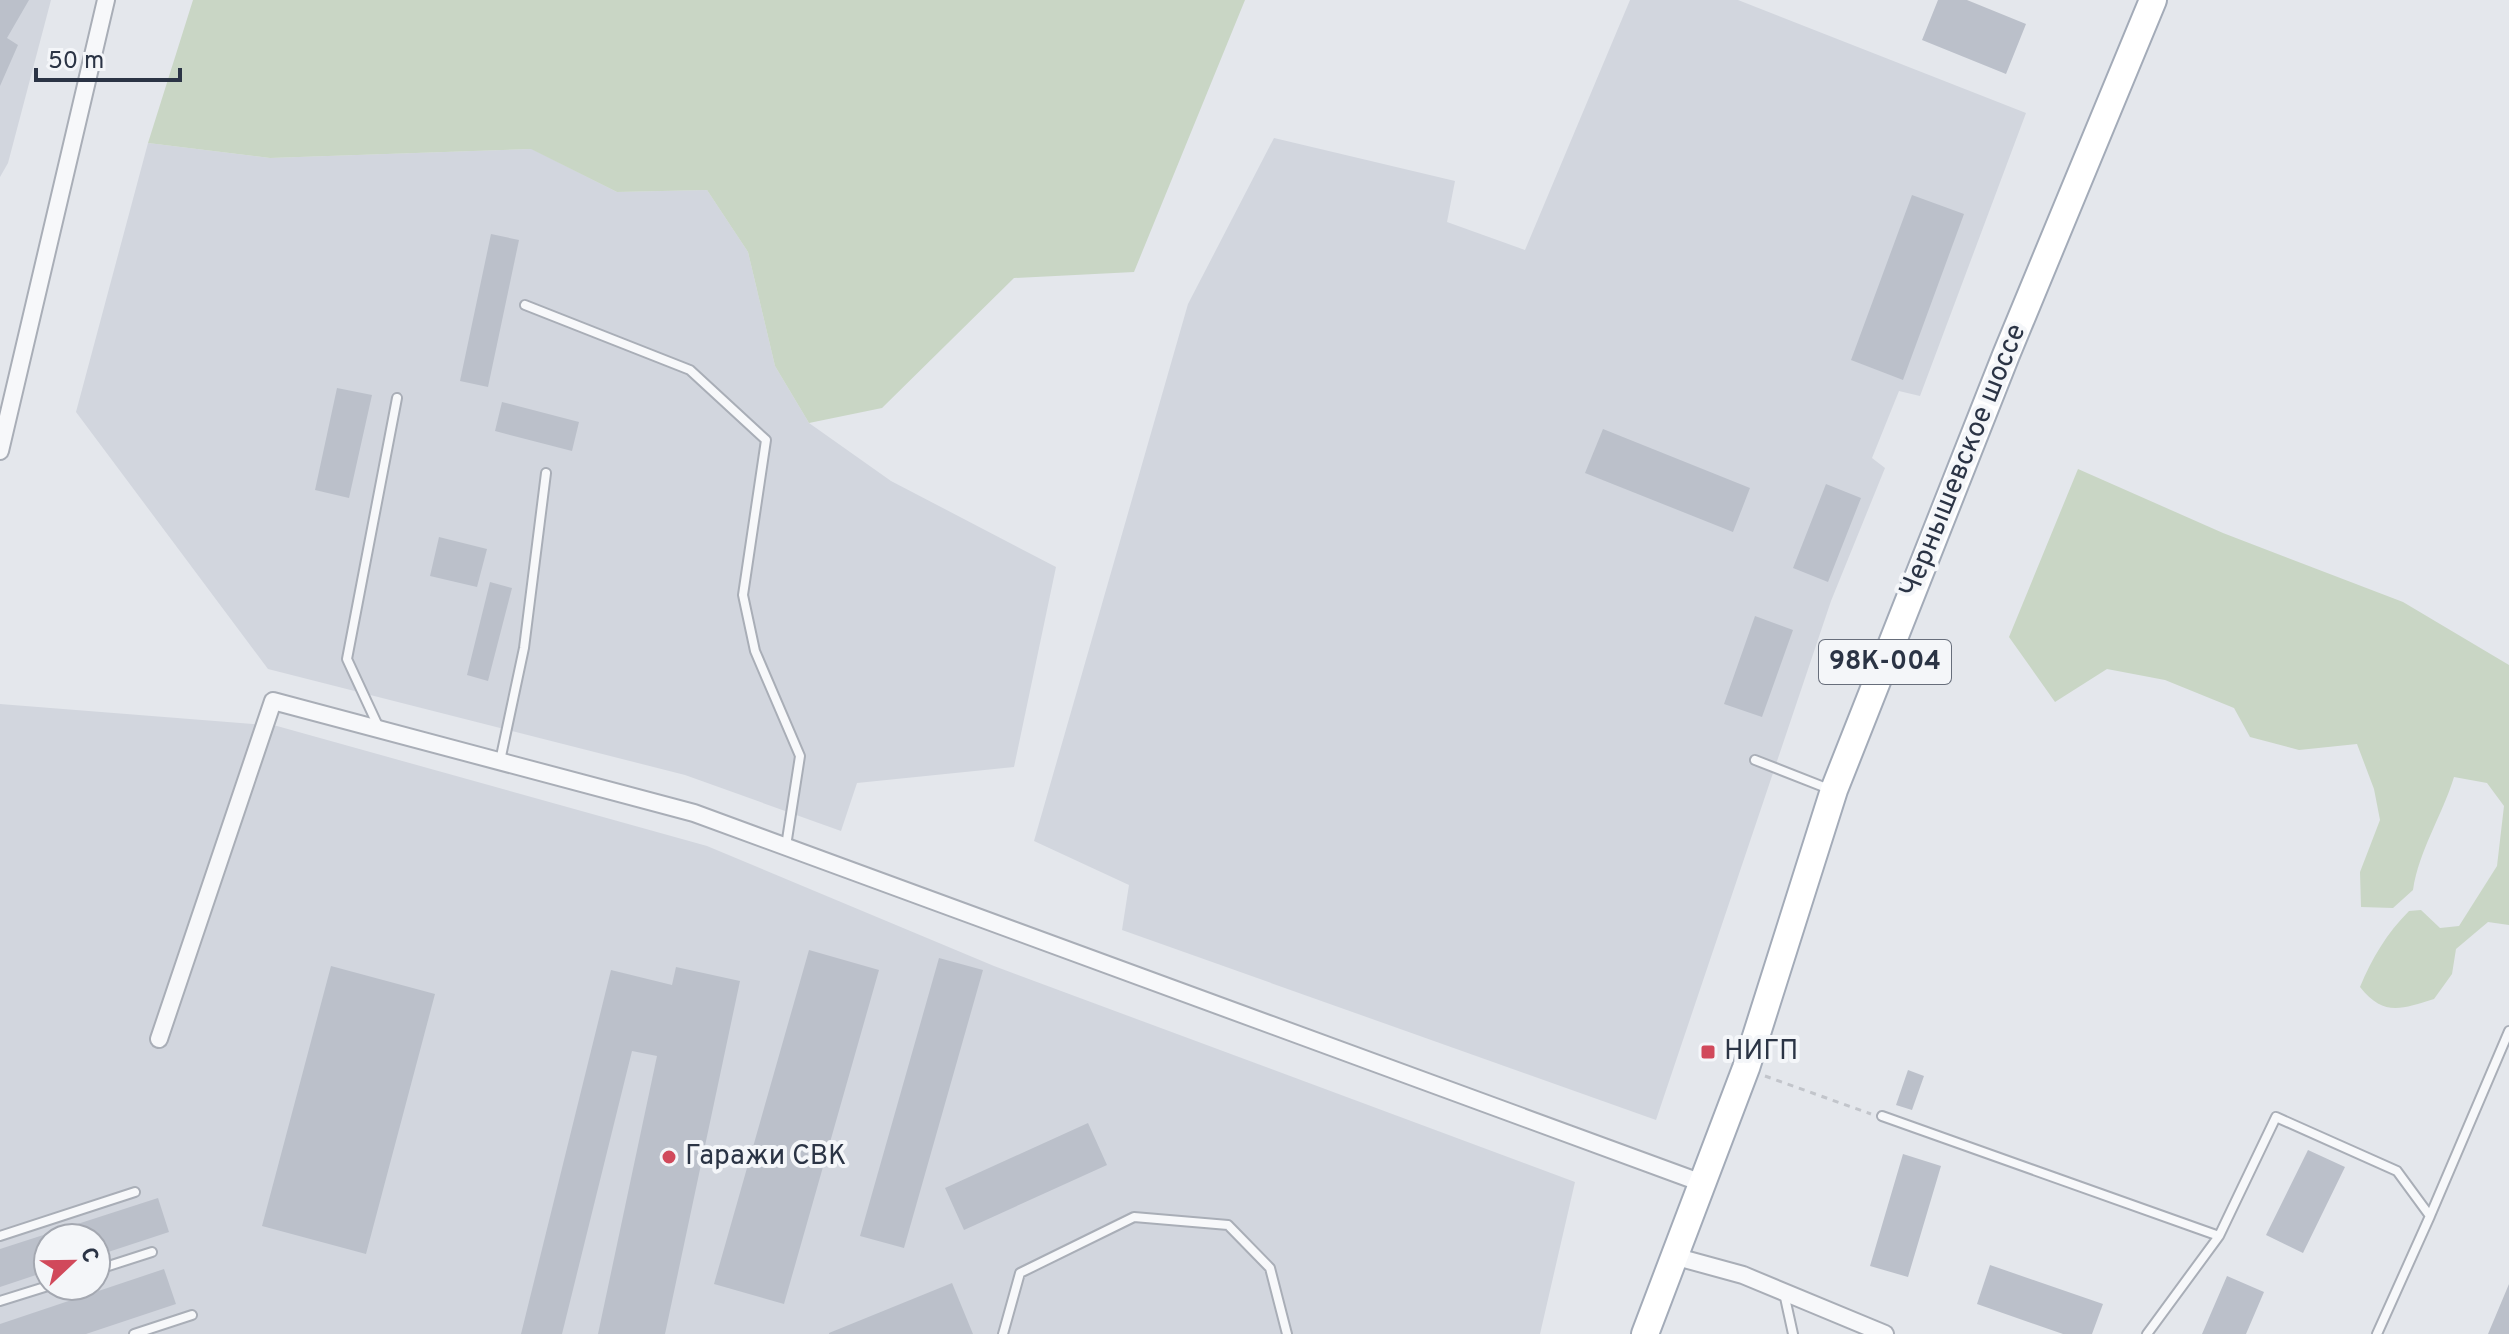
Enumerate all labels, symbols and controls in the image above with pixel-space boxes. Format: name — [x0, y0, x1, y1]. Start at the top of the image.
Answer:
scale bar — [36, 32, 180, 82]
text: 50 m — [48, 47, 104, 77]
street label: Чернышевское шоссе — [1893, 319, 2035, 603]
road number: 98К-004 — [1819, 640, 1951, 684]
place label: НИГП — [1724, 1034, 1798, 1070]
marker: НИГП — [1699, 1043, 1717, 1061]
place label: Гаражи СВК — [685, 1139, 847, 1175]
marker: Гаражи СВК — [660, 1148, 678, 1166]
north arrow — [32, 1222, 112, 1302]
text: С — [73, 1244, 103, 1267]

